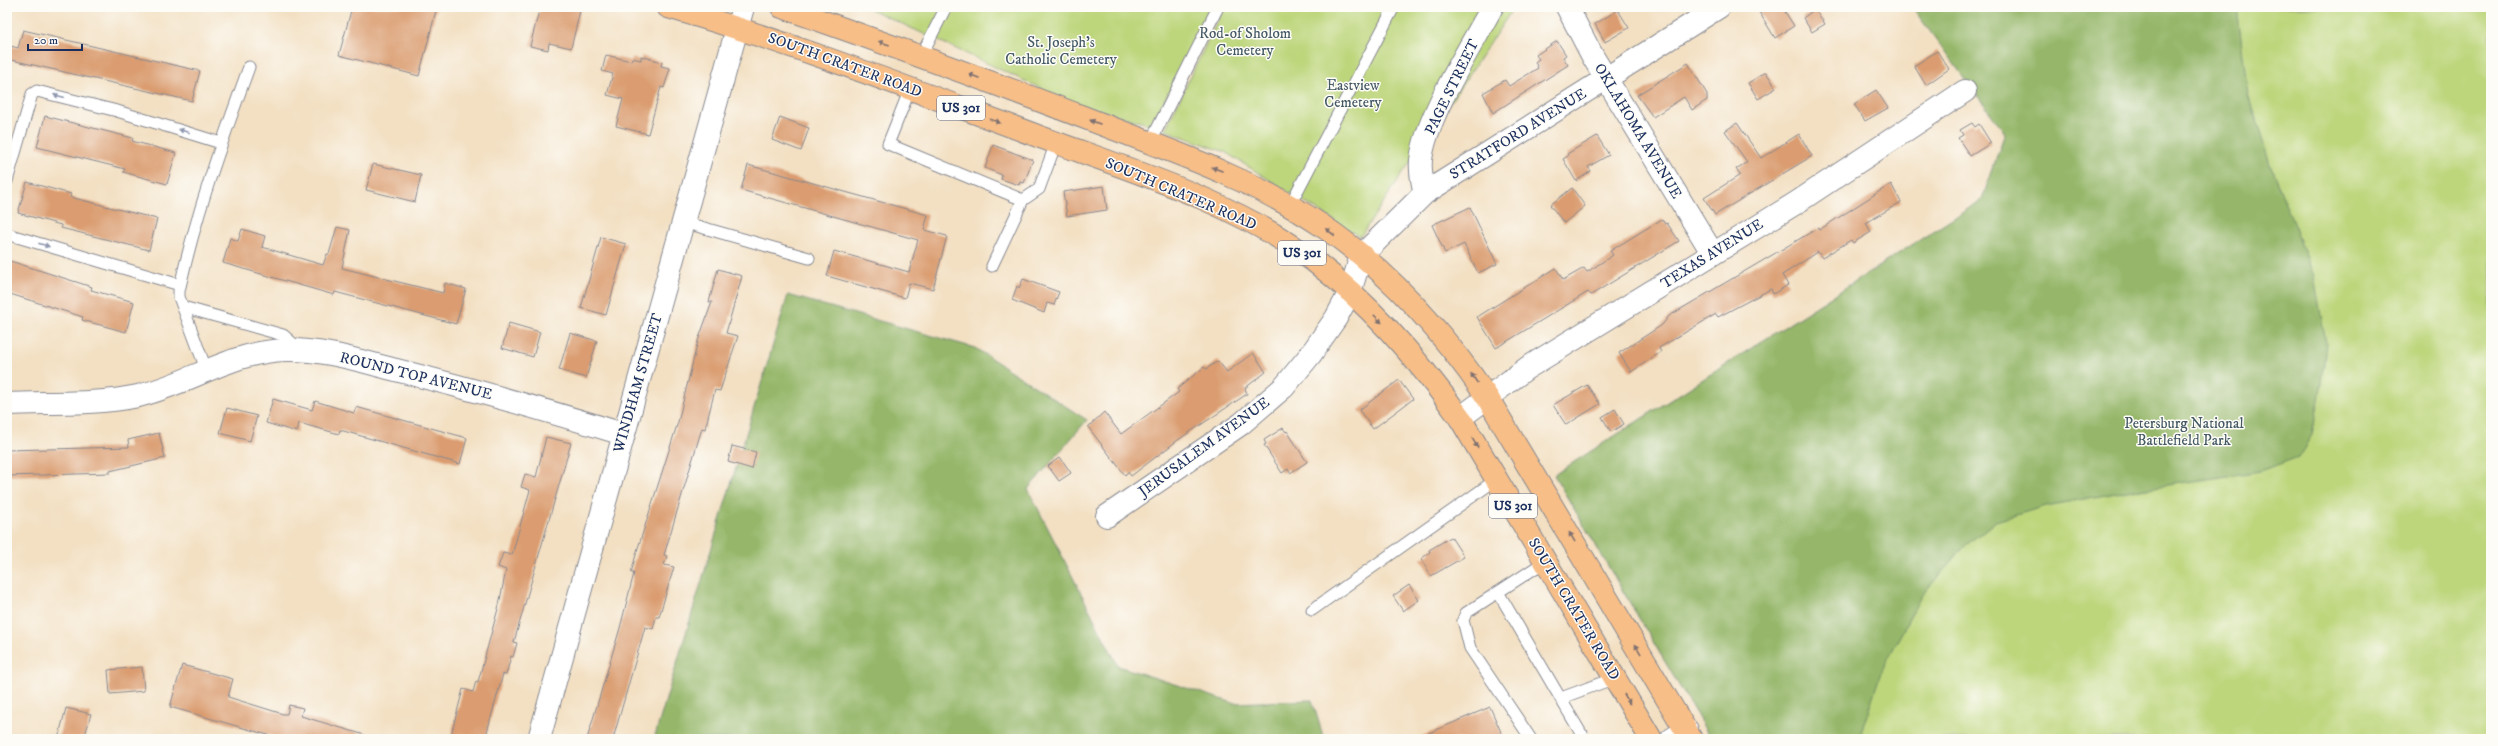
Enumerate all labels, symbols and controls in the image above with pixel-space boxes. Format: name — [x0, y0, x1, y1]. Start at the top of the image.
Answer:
park label: Rod-of Sholom Cemetery — [1199, 24, 1291, 60]
scale bar — [28, 26, 82, 52]
street label: SOUTH CRATER ROAD — [765, 28, 925, 102]
text: 20 m — [34, 33, 58, 48]
park label: St. Joseph's Catholic Cemetery — [1005, 33, 1118, 69]
street label: PAGE STREET — [1421, 36, 1484, 138]
one-way arrow — [878, 40, 890, 46]
street label: OKLAHOMA AVENUE — [1590, 60, 1686, 203]
one-way arrow — [967, 72, 979, 78]
park label: Eastview Cemetery — [1324, 76, 1383, 112]
street label: STRATFORD AVENUE — [1446, 84, 1590, 184]
one-way arrow — [52, 93, 65, 99]
road number: US 301 — [937, 96, 985, 120]
one-way arrow — [990, 118, 1002, 124]
one-way arrow — [1089, 118, 1101, 124]
one-way arrow — [177, 128, 189, 134]
street label: SOUTH CRATER ROAD — [1102, 153, 1260, 235]
one-way arrow — [1211, 166, 1222, 172]
street label: TEXAS AVENUE — [1657, 215, 1767, 293]
one-way arrow — [1325, 227, 1336, 236]
road number: US 301 — [1278, 241, 1326, 265]
one-way arrow — [39, 242, 51, 248]
street label: WINDHAM STREET — [609, 311, 667, 456]
one-way arrow — [1373, 314, 1383, 324]
street label: ROUND TOP AVENUE — [338, 348, 494, 404]
one-way arrow — [1470, 373, 1478, 384]
street label: JERUSALEM AVENUE — [1133, 393, 1274, 502]
park label: Petersburg National Battlefield Park — [2124, 414, 2244, 450]
one-way arrow — [1471, 438, 1479, 448]
road number: US 301 — [1489, 494, 1537, 518]
one-way arrow — [1568, 531, 1575, 543]
street label: SOUTH CRATER ROAD — [1524, 534, 1624, 684]
one-way arrow — [1634, 644, 1642, 654]
one-way arrow — [1624, 693, 1631, 705]

